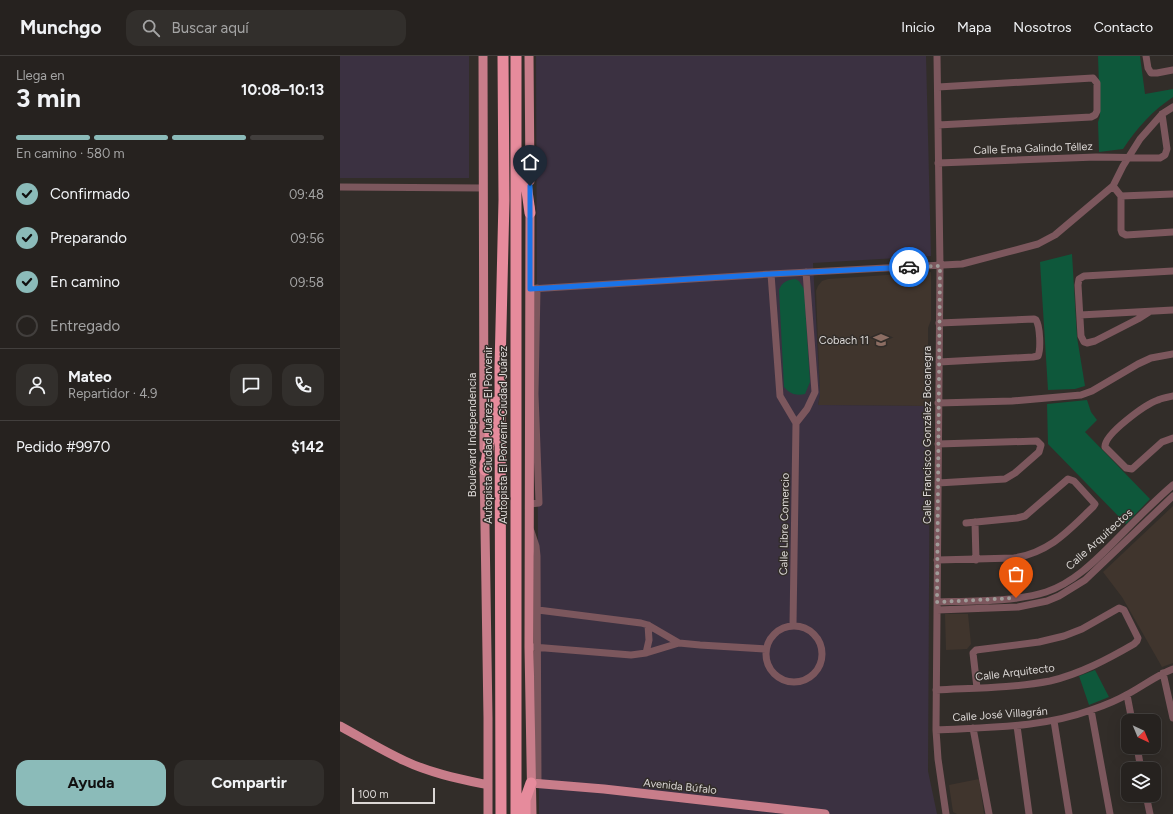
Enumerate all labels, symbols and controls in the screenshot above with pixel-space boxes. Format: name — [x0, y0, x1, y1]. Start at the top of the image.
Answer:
search box — [126, 10, 406, 46]
text: Munchgo — [20, 16, 102, 39]
icon: search — [140, 17, 162, 39]
text: Buscar aquí — [172, 19, 249, 37]
text: Inicio — [901, 19, 935, 36]
text: Mapa — [957, 19, 991, 36]
text: Nosotros — [1013, 19, 1072, 36]
text: Contacto — [1094, 19, 1153, 36]
text: Llega en — [16, 68, 65, 83]
text: 10:08–10:13 — [241, 81, 324, 99]
text: 3 min — [16, 82, 81, 114]
street label: Calle Ema Galindo Téllez — [973, 140, 1093, 157]
pin — [513, 145, 547, 186]
text: En camino · 580 m — [16, 146, 125, 161]
icon: home — [519, 151, 541, 173]
icon: check — [16, 183, 38, 205]
text: Confirmado — [50, 185, 130, 203]
text: 09:48 — [289, 187, 324, 202]
icon: check — [16, 227, 38, 249]
text: Preparando — [50, 229, 127, 247]
text: 09:56 — [290, 231, 324, 246]
courier — [889, 247, 929, 287]
icon: car — [898, 256, 920, 278]
icon: check — [16, 271, 38, 293]
text: En camino — [50, 273, 120, 291]
text: 09:58 — [290, 275, 324, 290]
text: Entregado — [50, 317, 120, 335]
school or university icon: Cobach 11 — [872, 331, 890, 349]
place label: Cobach 11 — [819, 334, 869, 347]
street label: Autopista Ciudad Juárez-El Porvenir — [482, 346, 495, 524]
street label: Autopista El Porvenir-Ciudad Juárez — [497, 346, 510, 524]
street label: Calle Francisco González Bocanegra — [921, 346, 934, 524]
button: person — [16, 364, 58, 406]
button: chat — [230, 364, 272, 406]
button: phone — [282, 364, 324, 406]
text: Mateo — [68, 368, 112, 386]
street label: Boulevard Independencia — [466, 373, 479, 497]
text: Repartidor · 4.9 — [68, 386, 157, 401]
text: Pedido #9970 — [16, 438, 110, 456]
text: $142 — [291, 438, 324, 456]
street label: Calle Libre Comercio — [777, 473, 792, 575]
street label: Calle Arquitectos — [1063, 506, 1135, 573]
pin — [999, 557, 1033, 598]
icon: bag — [1005, 563, 1027, 585]
street label: Calle Arquitecto — [975, 661, 1056, 684]
street label: Calle José Villagrán — [952, 705, 1048, 724]
north arrow — [1121, 714, 1161, 754]
map controls — [1121, 714, 1161, 802]
button: Ayuda — [16, 760, 166, 806]
button: Compartir — [174, 760, 324, 806]
button: layers — [1121, 762, 1161, 802]
street label: Avenida Búfalo — [643, 776, 717, 797]
scale bar — [352, 786, 435, 805]
text: 100 m — [358, 788, 389, 801]

